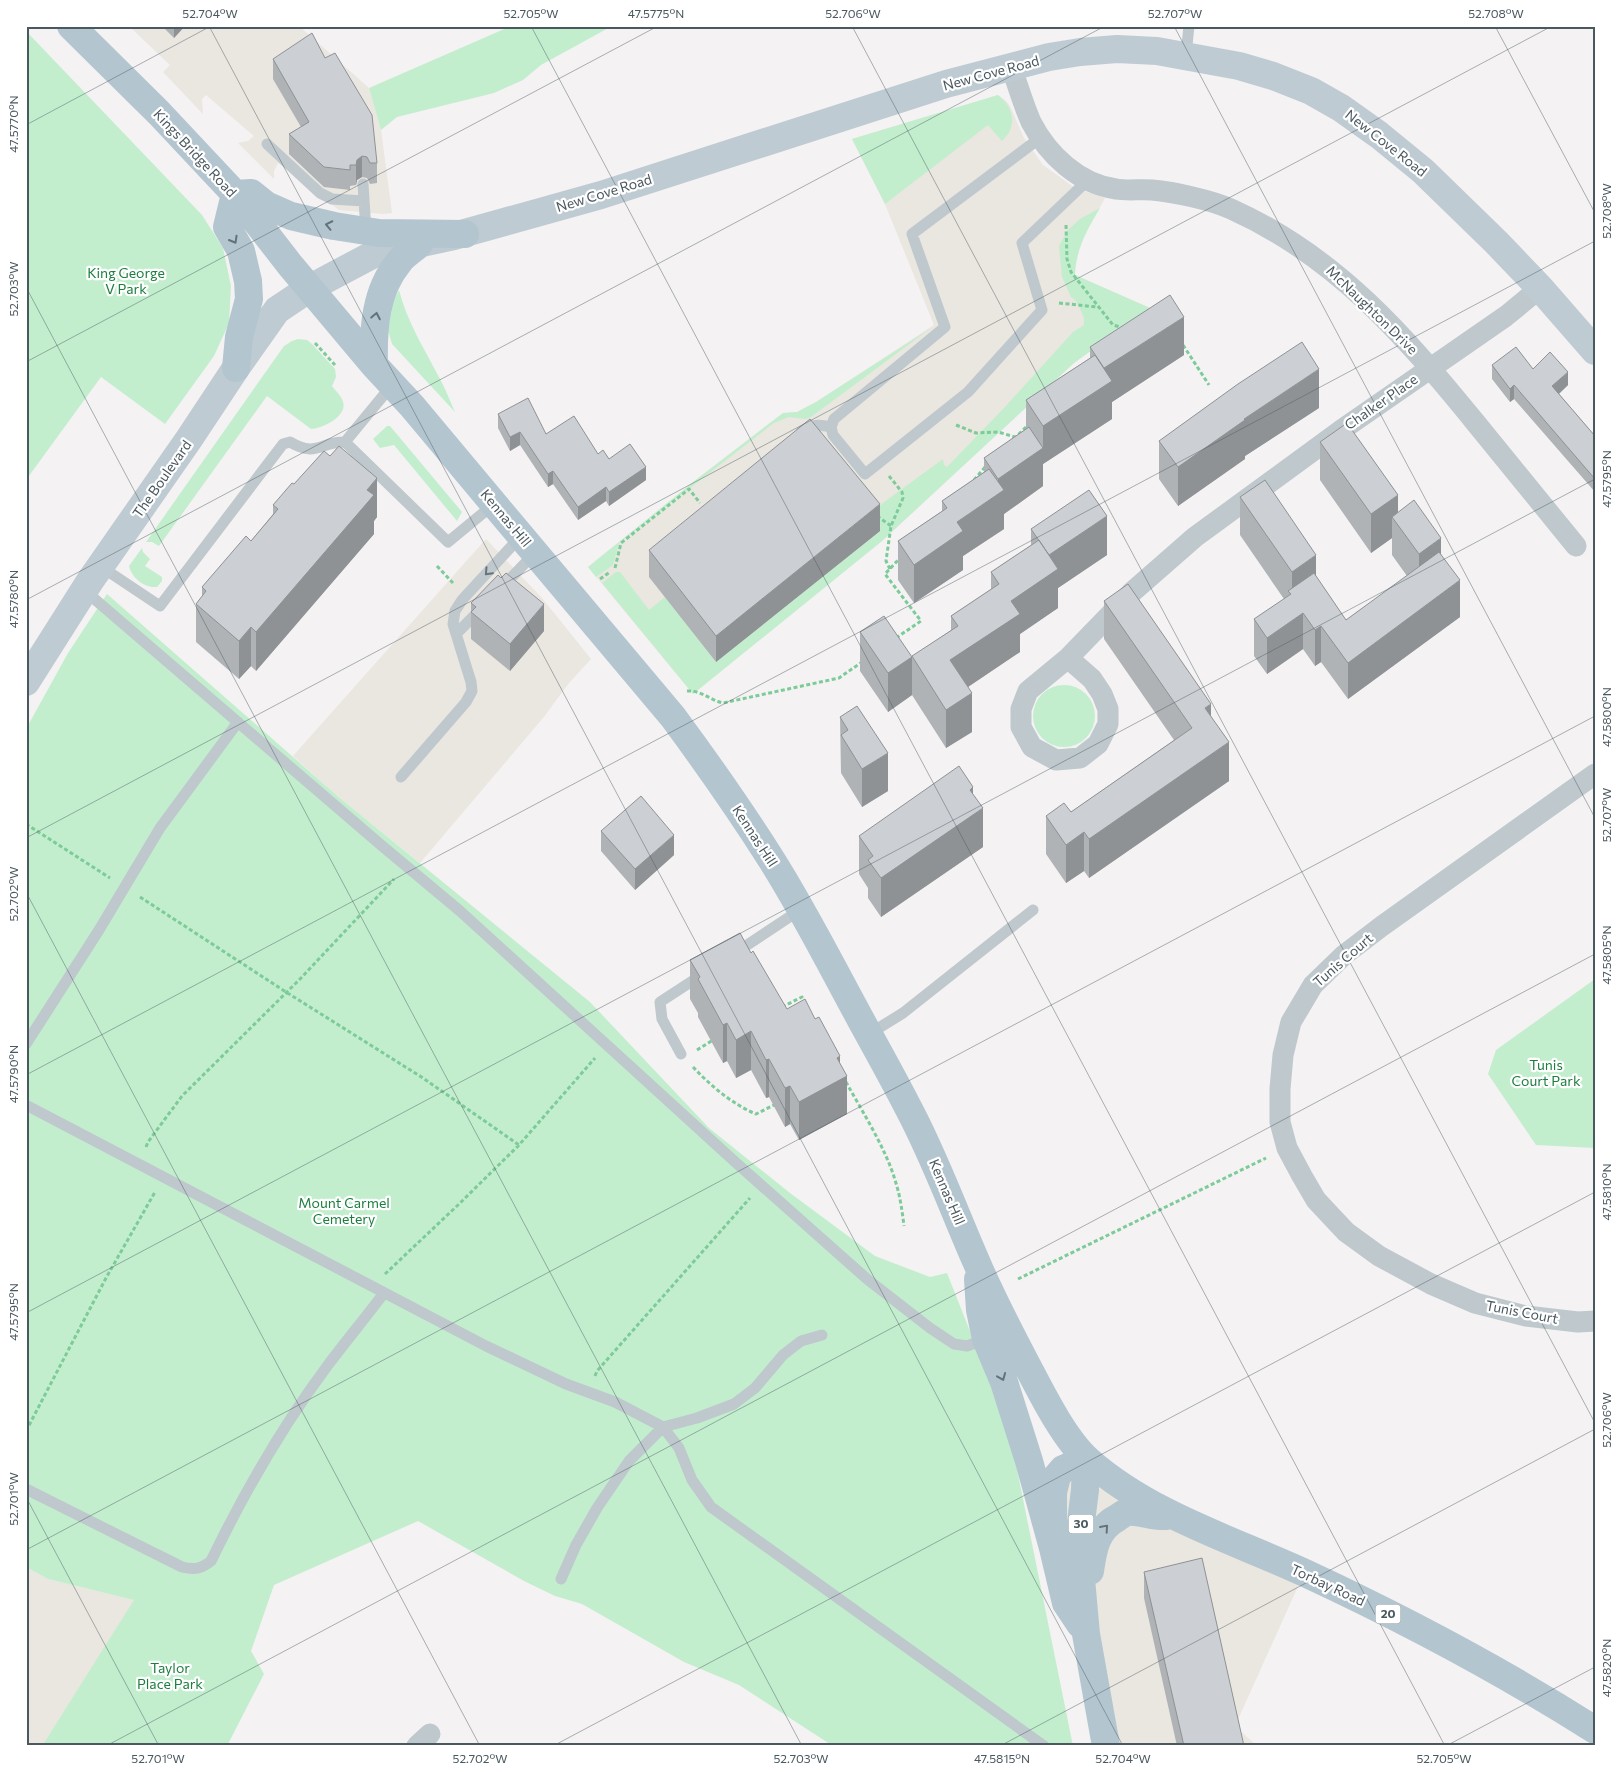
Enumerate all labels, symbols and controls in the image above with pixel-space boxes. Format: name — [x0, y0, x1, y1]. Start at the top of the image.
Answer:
text: 52.704°W — [182, 6, 238, 20]
text: 52.705°W — [503, 6, 559, 20]
text: 47.5775°N — [628, 6, 684, 20]
text: 52.706°W — [825, 6, 881, 20]
text: 52.707°W — [1148, 6, 1202, 20]
text: 52.708°W — [1468, 6, 1524, 20]
street label: New Cove Road — [941, 51, 1041, 94]
text: 47.5770°N — [6, 95, 20, 153]
street label: Kings Bridge Road — [150, 105, 241, 200]
street label: New Cove Road — [1342, 105, 1431, 180]
street label: New Cove Road — [554, 170, 654, 215]
text: 52.708°W — [1599, 183, 1613, 239]
one-way arrow — [325, 220, 334, 231]
one-way arrow — [228, 234, 238, 243]
text: 52.703°W — [6, 261, 20, 317]
street label: McNaughton Drive — [1323, 262, 1421, 357]
park label: King George V Park — [87, 264, 165, 297]
one-way arrow — [370, 312, 381, 321]
street label: Chalker Place — [1341, 370, 1421, 433]
street label: The Boulevard — [129, 437, 195, 521]
text: 47.5795°N — [1599, 450, 1613, 508]
street label: Kennas Hill — [477, 485, 535, 550]
one-way arrow — [485, 566, 494, 575]
text: 47.5780°N — [6, 570, 20, 628]
text: 47.5800°N — [1599, 687, 1613, 747]
text: 52.707°W — [1599, 788, 1613, 842]
street label: Kennas Hill — [729, 802, 782, 870]
text: 52.702°W — [6, 867, 20, 922]
text: 47.5805°N — [1599, 926, 1613, 984]
street label: Tunis Court — [1309, 929, 1376, 990]
text: 47.5790°N — [6, 1045, 20, 1103]
park label: Tunis Court Park — [1511, 1056, 1581, 1089]
street label: Kennas Hill — [926, 1156, 969, 1227]
text: 47.5810°N — [1599, 1163, 1613, 1221]
park label: Mount Carmel Cemetery — [298, 1194, 390, 1227]
text: 47.5795°N — [6, 1283, 20, 1341]
street label: Tunis Court — [1484, 1296, 1560, 1327]
one-way arrow — [995, 1372, 1006, 1381]
text: 52.706°W — [1599, 1392, 1613, 1448]
text: 52.701°W — [6, 1472, 20, 1526]
road number: 30 — [1068, 1515, 1094, 1534]
one-way arrow — [1099, 1525, 1108, 1534]
street label: Torbay Road — [1288, 1560, 1368, 1609]
road number: 20 — [1376, 1605, 1400, 1624]
text: 47.5820°N — [1599, 1639, 1613, 1697]
park label: Taylor Place Park — [137, 1659, 203, 1692]
text: 52.701°W — [131, 1751, 185, 1765]
text: 52.702°W — [453, 1751, 508, 1765]
text: 52.703°W — [773, 1751, 829, 1765]
text: 47.5815°N — [974, 1751, 1030, 1765]
text: 52.704°W — [1095, 1751, 1151, 1765]
text: 52.705°W — [1416, 1751, 1472, 1765]

